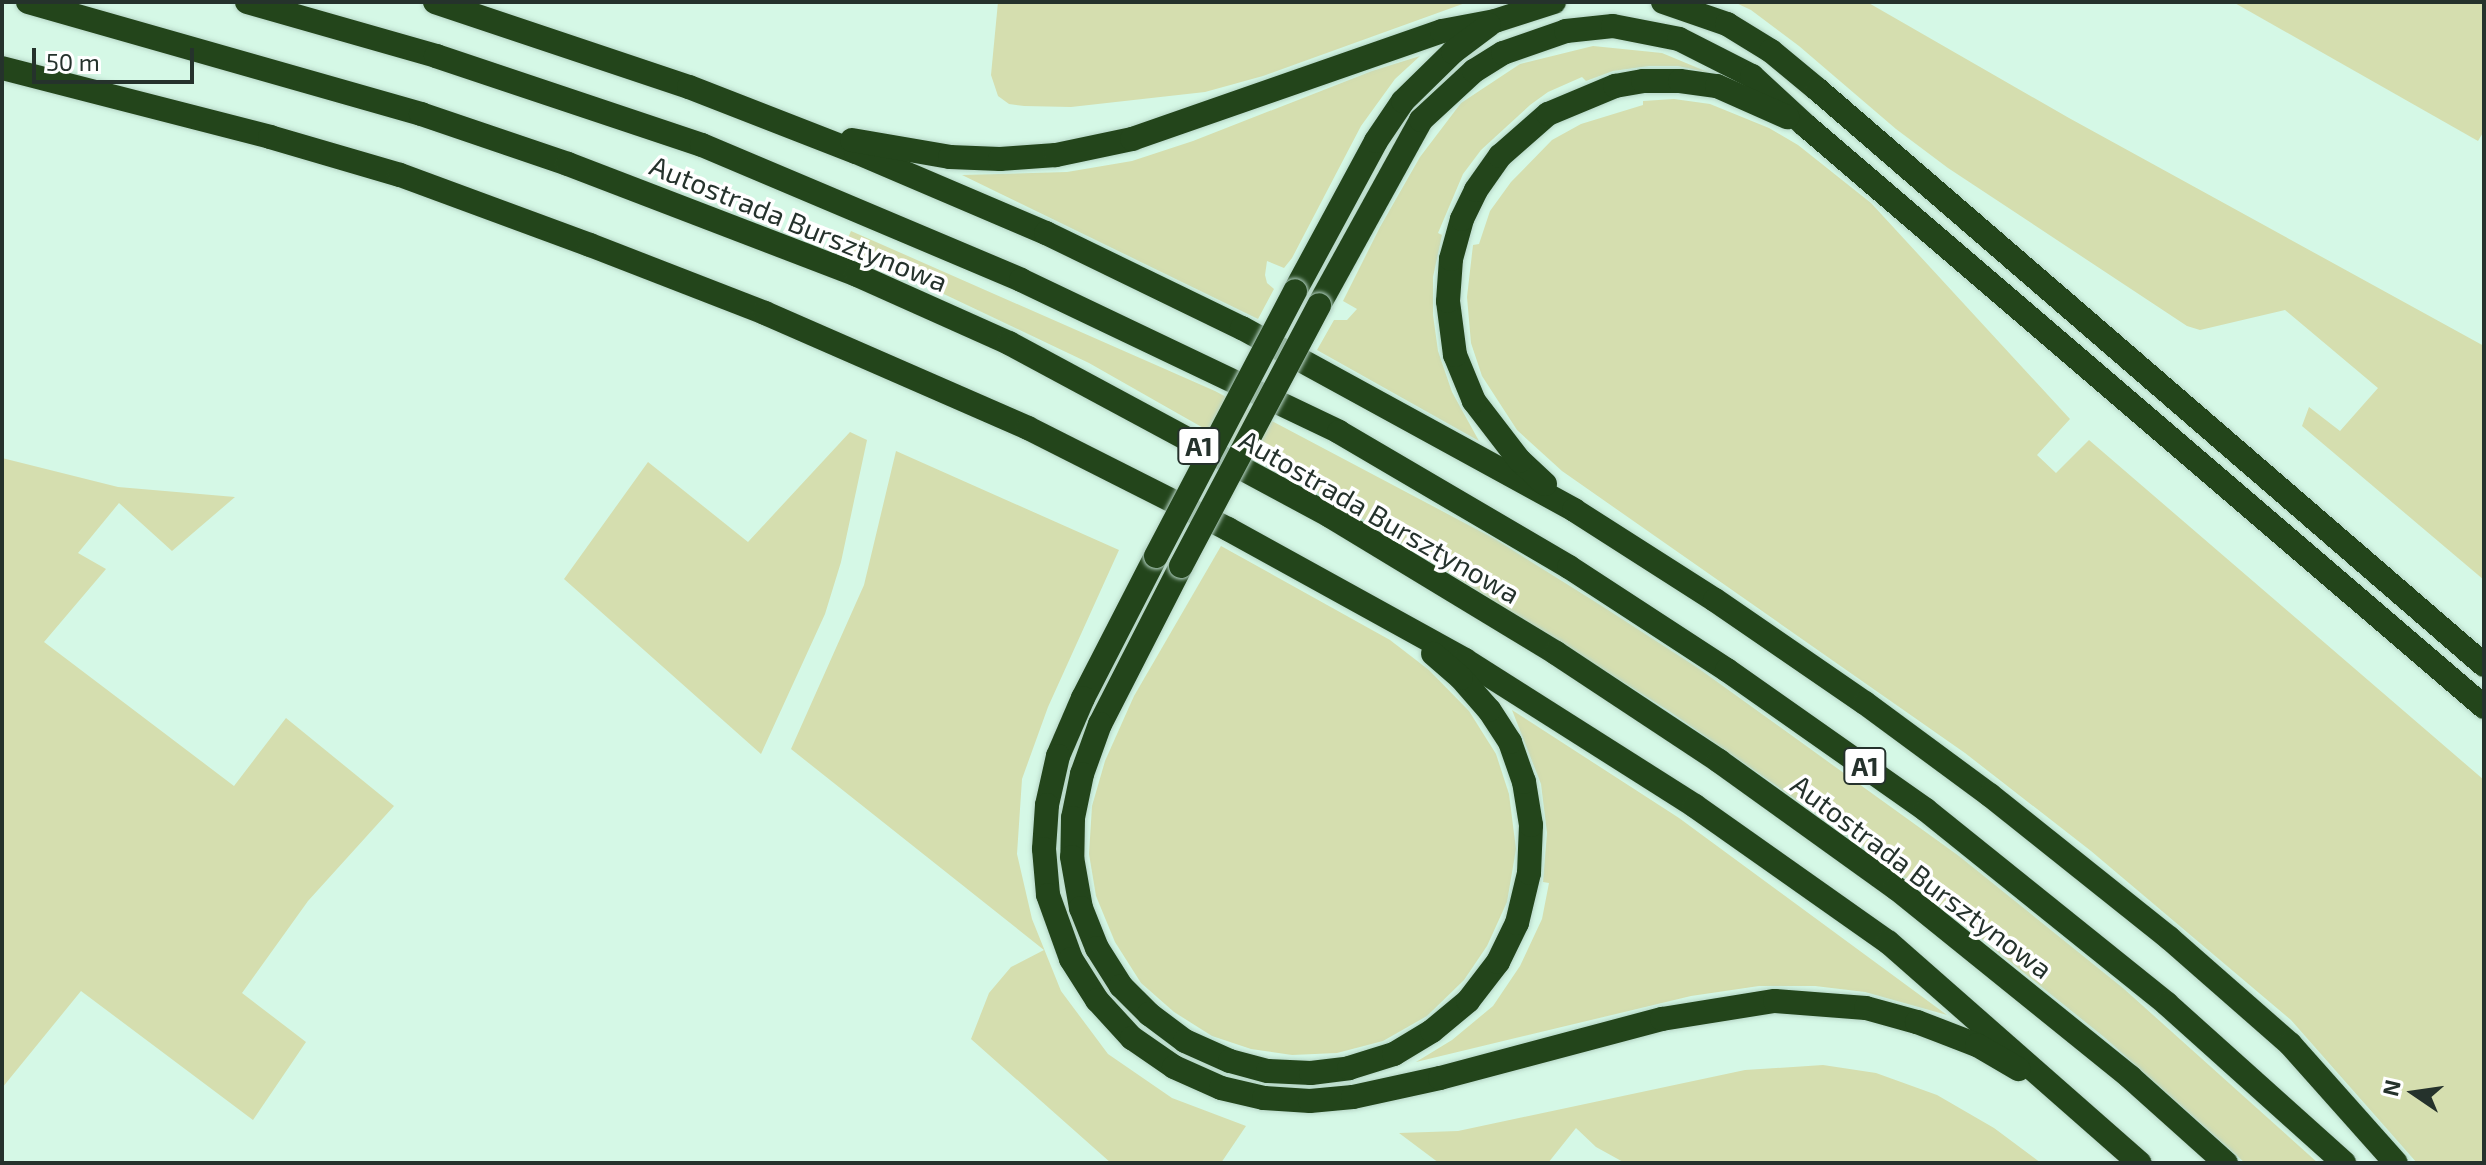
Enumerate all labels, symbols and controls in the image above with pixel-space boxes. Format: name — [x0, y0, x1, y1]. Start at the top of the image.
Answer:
scale bar — [36, 32, 198, 82]
text: 50 m — [46, 47, 100, 76]
street label: Autostrada Bursztynowa — [645, 148, 953, 298]
street label: Autostrada Bursztynowa — [1234, 422, 1526, 610]
road number: A1 — [1177, 424, 1221, 468]
road number: A1 — [1843, 744, 1887, 788]
street label: Autostrada Bursztynowa — [1785, 767, 2059, 985]
north arrow — [2374, 1053, 2454, 1133]
text: N — [2376, 1077, 2405, 1098]

